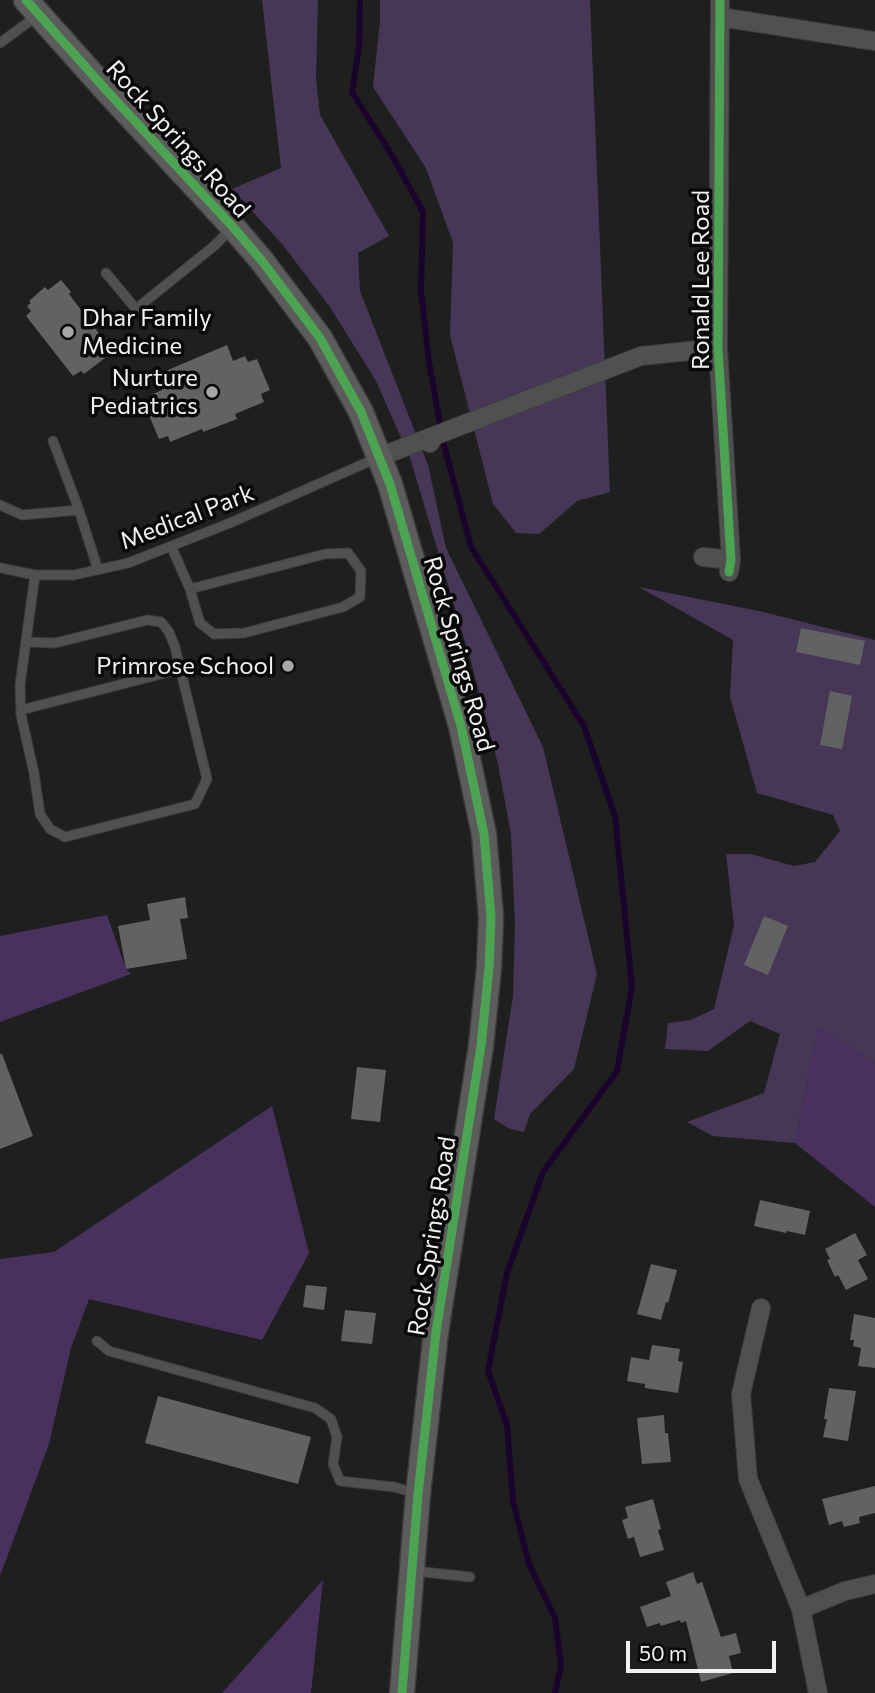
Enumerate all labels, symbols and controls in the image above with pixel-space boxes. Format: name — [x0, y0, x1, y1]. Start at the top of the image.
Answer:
street label: Rock Springs Road — [100, 55, 256, 223]
street label: Ronald Lee Road — [687, 190, 715, 370]
place label: Dhar Family Medicine — [82, 304, 212, 360]
marker: Dhar Family Medicine — [60, 324, 76, 340]
place label: Nurture Pediatrics — [90, 364, 198, 420]
marker: Nurture Pediatrics — [204, 384, 220, 400]
street label: Medical Park — [116, 478, 258, 556]
street label: Rock Springs Road — [417, 553, 501, 755]
place label: Primrose School — [96, 652, 274, 680]
marker: Primrose School — [280, 658, 296, 674]
street label: Rock Springs Road — [402, 1134, 462, 1338]
scale bar — [630, 1626, 780, 1670]
text: 50 m — [639, 1640, 687, 1665]

